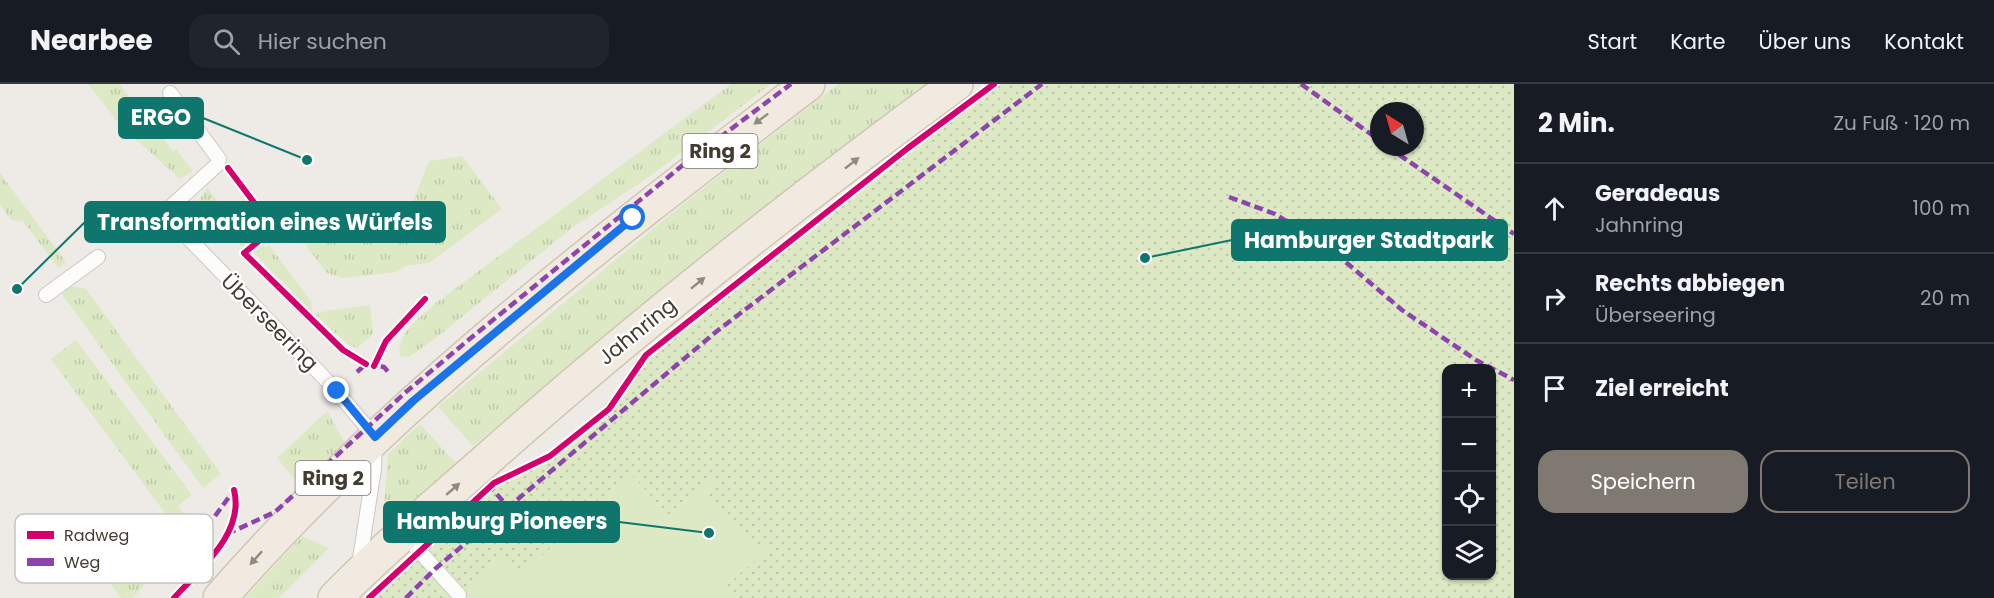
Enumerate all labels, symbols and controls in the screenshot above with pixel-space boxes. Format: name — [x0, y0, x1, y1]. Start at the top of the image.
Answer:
search box — [189, 14, 609, 68]
text: Nearbee — [30, 21, 153, 60]
icon: search — [210, 25, 243, 58]
text: Hier suchen — [258, 26, 387, 57]
text: Start — [1588, 27, 1637, 56]
text: Karte — [1670, 27, 1726, 56]
text: Über uns — [1759, 27, 1851, 56]
text: Kontakt — [1884, 27, 1964, 56]
callout: ERGO — [119, 98, 203, 138]
text: ERGO — [131, 102, 191, 133]
north arrow — [1370, 102, 1424, 156]
text: 2 Min. — [1538, 105, 1615, 141]
text: Zu Fuß · 120 m — [1833, 109, 1970, 137]
one-way arrow — [754, 113, 769, 125]
road number: Ring 2 — [682, 134, 758, 168]
one-way arrow — [844, 157, 860, 169]
text: Geradeaus — [1595, 178, 1720, 209]
icon: ahead — [1538, 192, 1571, 225]
text: 100 m — [1913, 194, 1970, 222]
callout: Transformation eines Würfels — [85, 202, 445, 242]
route start — [619, 204, 645, 230]
text: Transformation eines Würfels — [97, 207, 433, 238]
text: Jahnring — [1595, 211, 1683, 239]
callout: Hamburger Stadtpark — [1232, 220, 1507, 260]
text: Hamburger Stadtpark — [1244, 225, 1495, 256]
street label: Überseering — [215, 267, 325, 377]
text: Rechts abbiegen — [1595, 268, 1785, 299]
one-way arrow — [690, 276, 706, 289]
icon: right — [1538, 282, 1571, 315]
text: 20 m — [1920, 284, 1970, 312]
street label: Jahnring — [592, 291, 682, 371]
text: Überseering — [1595, 301, 1716, 329]
map controls — [1442, 364, 1496, 580]
button: + — [1442, 364, 1496, 418]
icon: arrive — [1538, 372, 1571, 405]
text: Ziel erreicht — [1595, 373, 1729, 404]
route end — [323, 377, 349, 403]
button: − — [1442, 418, 1496, 472]
button: Speichern — [1538, 450, 1748, 513]
button: Teilen — [1760, 450, 1970, 513]
road number: Ring 2 — [296, 461, 370, 495]
button: locate — [1442, 472, 1496, 526]
one-way arrow — [445, 483, 460, 496]
callout: Hamburg Pioneers — [384, 502, 619, 542]
text: Hamburg Pioneers — [397, 506, 607, 537]
legend — [15, 514, 213, 583]
text: Radweg — [64, 524, 129, 547]
button: layers — [1442, 526, 1496, 580]
one-way arrow — [250, 550, 263, 565]
text: Weg — [64, 551, 100, 574]

